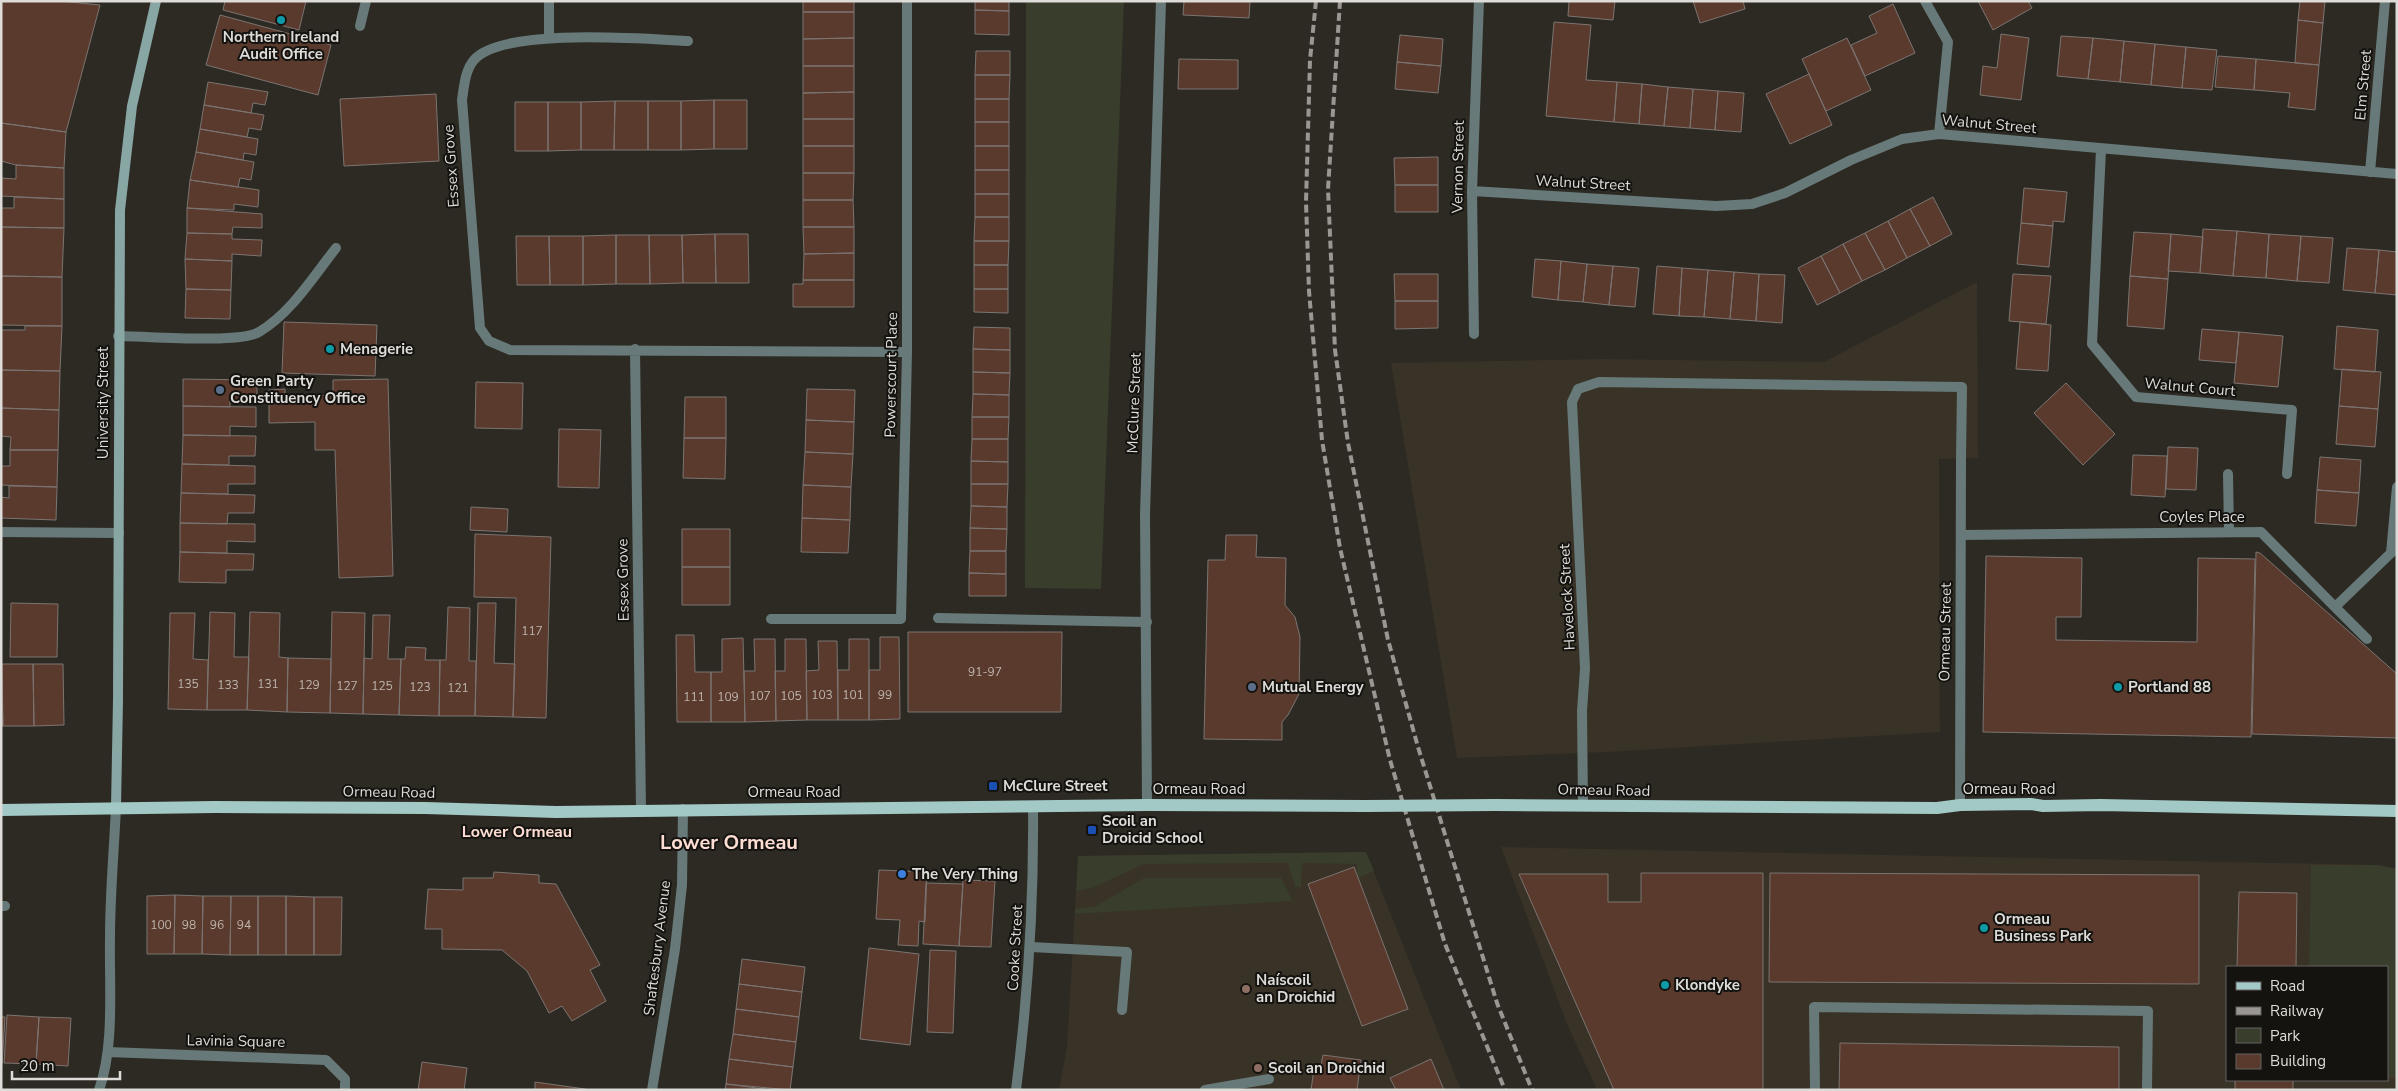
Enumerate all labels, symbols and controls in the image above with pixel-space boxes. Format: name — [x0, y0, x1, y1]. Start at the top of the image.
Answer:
marker: Northern Ireland Audit Office — [275, 14, 287, 26]
place label: Northern Ireland Audit Office — [223, 27, 339, 64]
street label: Elm Street — [2350, 48, 2376, 121]
street label: Walnut Street — [1941, 110, 2038, 138]
street label: Vernon Street — [1447, 120, 1469, 215]
street label: Essex Grove — [438, 124, 464, 208]
street label: Walnut Street — [1535, 171, 1632, 196]
street label: Powerscourt Place — [880, 312, 902, 438]
place label: Menagerie — [340, 339, 413, 359]
marker: Menagerie — [324, 343, 336, 355]
street label: University Street — [93, 346, 113, 459]
street label: McClure Street — [1122, 352, 1146, 454]
place label: Green Party Constituency Office — [230, 371, 366, 408]
street label: Walnut Court — [2144, 373, 2237, 401]
marker: Green Party Constituency Office — [214, 384, 226, 396]
street label: Coyles Place — [2159, 507, 2245, 527]
street label: Essex Grove — [612, 538, 634, 622]
street label: Havelock Street — [1554, 542, 1580, 651]
street label: Ormeau Street — [1934, 582, 1956, 682]
house number: 117 — [521, 623, 543, 639]
house number: 91-97 — [968, 664, 1002, 680]
house number: 135 — [177, 676, 199, 692]
house number: 131 — [257, 676, 279, 692]
house number: 133 — [217, 677, 239, 693]
house number: 129 — [298, 677, 320, 693]
place label: Mutual Energy — [1262, 677, 1364, 697]
place label: Portland 88 — [2128, 677, 2211, 697]
house number: 127 — [336, 678, 358, 694]
house number: 125 — [371, 678, 393, 694]
house number: 123 — [409, 679, 431, 695]
house number: 121 — [447, 680, 469, 696]
marker: Mutual Energy — [1246, 681, 1258, 693]
marker: Portland 88 — [2112, 681, 2124, 693]
house number: 103 — [811, 687, 833, 703]
house number: 101 — [842, 687, 864, 703]
house number: 99 — [878, 687, 892, 703]
house number: 107 — [749, 688, 771, 704]
house number: 105 — [780, 688, 802, 704]
house number: 111 — [683, 689, 705, 705]
house number: 109 — [717, 689, 739, 705]
place label: McClure Street — [1003, 776, 1108, 796]
street label: Ormeau Road — [1153, 779, 1245, 799]
street label: Ormeau Road — [1557, 779, 1651, 801]
street label: Ormeau Road — [1963, 779, 2055, 799]
marker: McClure Street — [987, 780, 999, 792]
street label: Ormeau Road — [342, 781, 436, 803]
street label: Ormeau Road — [748, 782, 840, 802]
place label: Scoil an Droicid School — [1102, 811, 1203, 848]
district label: Lower Ormeau — [462, 821, 572, 843]
marker: Scoil an Droicid School — [1086, 824, 1098, 836]
district label: Lower Ormeau — [660, 829, 798, 856]
place label: The Very Thing — [912, 864, 1018, 884]
marker: The Very Thing — [896, 868, 908, 880]
street label: Shaftesbury Avenue — [639, 879, 675, 1017]
street label: Cooke Street — [1003, 904, 1027, 992]
place label: Ormeau Business Park — [1994, 909, 2092, 946]
house number: 100 — [150, 917, 172, 933]
house number: 98 — [182, 917, 196, 933]
house number: 96 — [210, 917, 224, 933]
house number: 94 — [237, 917, 251, 933]
marker: Ormeau Business Park — [1978, 922, 1990, 934]
legend — [2226, 966, 2388, 1081]
place label: Naíscoil an Droichid — [1256, 970, 1335, 1007]
place label: Klondyke — [1675, 975, 1740, 995]
text: Road — [2270, 976, 2305, 996]
marker: Klondyke — [1659, 979, 1671, 991]
marker: Naíscoil an Droichid — [1240, 983, 1252, 995]
text: Railway — [2270, 1001, 2324, 1021]
text: Park — [2270, 1026, 2300, 1046]
street label: Lavinia Square — [187, 1030, 285, 1052]
scale bar — [12, 1048, 120, 1080]
text: Building — [2270, 1051, 2326, 1071]
text: 20 m — [20, 1056, 55, 1076]
place label: Scoil an Droichid — [1268, 1058, 1385, 1078]
marker: Scoil an Droichid — [1252, 1062, 1264, 1074]

